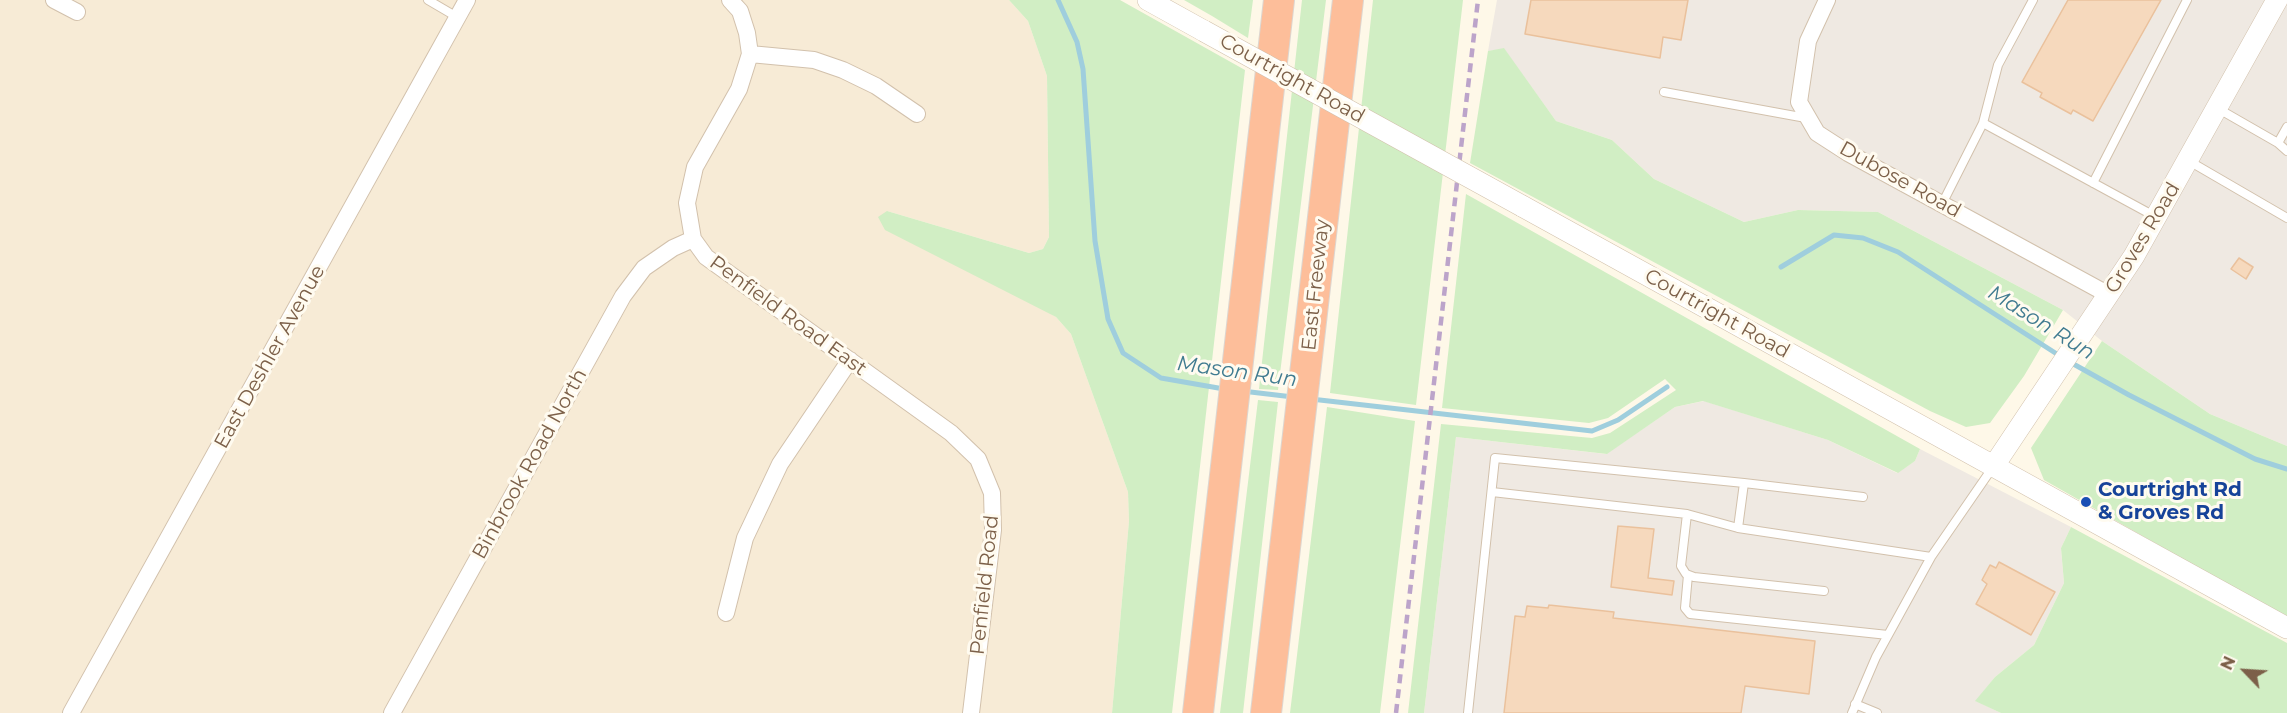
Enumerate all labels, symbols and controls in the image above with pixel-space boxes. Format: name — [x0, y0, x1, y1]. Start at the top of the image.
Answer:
street label: Courtright Road — [1215, 29, 1369, 129]
street label: Dubose Road — [1835, 137, 1965, 223]
street label: Groves Road — [2100, 178, 2186, 298]
street label: East Freeway — [1297, 218, 1335, 352]
street label: Penfield Road East — [705, 251, 871, 381]
street label: East Deshler Avenue — [210, 261, 330, 453]
street label: Courtright Road — [1640, 264, 1794, 364]
water label: Mason Run — [1983, 280, 2099, 366]
water label: Mason Run — [1175, 351, 1299, 393]
street label: Binbrook Road North — [468, 365, 592, 563]
place label: Courtright Rd & Groves Rd — [2098, 478, 2242, 525]
marker: Courtright Rd & Groves Rd — [2079, 495, 2093, 509]
street label: Penfield Road — [966, 514, 1004, 656]
north arrow — [2215, 641, 2275, 701]
text: N — [2217, 653, 2240, 673]

